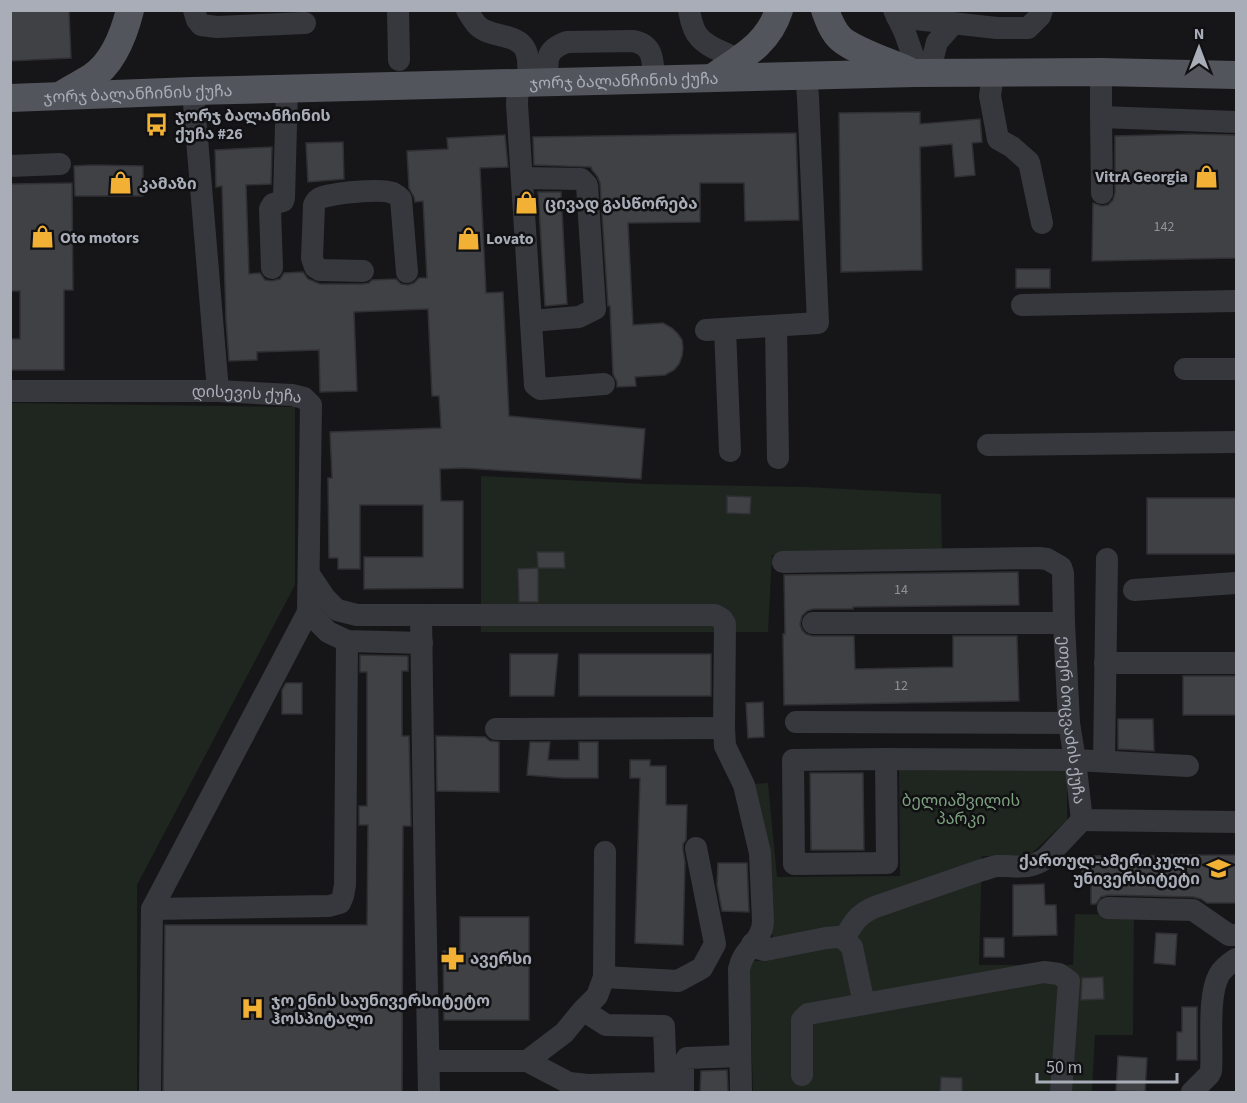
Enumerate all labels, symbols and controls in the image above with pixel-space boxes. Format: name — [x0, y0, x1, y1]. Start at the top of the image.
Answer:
north arrow — [1169, 18, 1229, 78]
text: N — [1194, 23, 1204, 45]
street label: ჯორჯ ბალანჩინის ქუჩა — [529, 68, 719, 95]
street label: ჯორჯ ბალანჩინის ქუჩა — [43, 80, 233, 109]
place label: ჯორჯ ბალანჩინის ქუჩა #26 — [175, 105, 331, 145]
bus stop icon: ჯორჯ ბალანჩინის ქუჩა #26 — [144, 111, 170, 137]
shop icon: VitrA Georgia — [1193, 163, 1219, 189]
place label: VitrA Georgia — [1094, 166, 1188, 188]
shop icon: კამაზი — [108, 170, 134, 196]
place label: კამაზი — [139, 173, 197, 195]
shop icon: ცივად გასწორება — [514, 190, 540, 216]
place label: ცივად გასწორება — [545, 193, 698, 215]
house number: 142 — [1154, 217, 1174, 237]
shop icon: Oto motors — [29, 224, 55, 250]
shop icon: Lovato — [455, 225, 481, 251]
place label: Oto motors — [60, 227, 139, 249]
place label: Lovato — [486, 228, 534, 250]
street label: დისევის ქუჩა — [192, 381, 304, 409]
house number: 14 — [894, 580, 908, 600]
street label: ეთერ ბოცვაძის ქუჩა — [1053, 635, 1090, 805]
house number: 12 — [894, 676, 908, 696]
park label: ბელიაშვილის პარკი — [902, 790, 1020, 830]
place label: ქართულ-ამერიკული უნივერსიტეტი — [1019, 850, 1200, 890]
school or university icon: ქართულ-ამერიკული უნივერსიტეტი — [1205, 856, 1231, 882]
pharmacy icon: ავერსი — [439, 945, 465, 971]
place label: ავერსი — [470, 948, 532, 970]
place label: ჯო ენის საუნივერსიტეტო ჰოსპიტალი — [271, 990, 490, 1030]
hospital icon: ჯო ენის საუნივერსიტეტო ჰოსპიტალი — [240, 996, 266, 1022]
scale bar — [1037, 1046, 1176, 1084]
text: 50 m — [1046, 1055, 1082, 1080]

